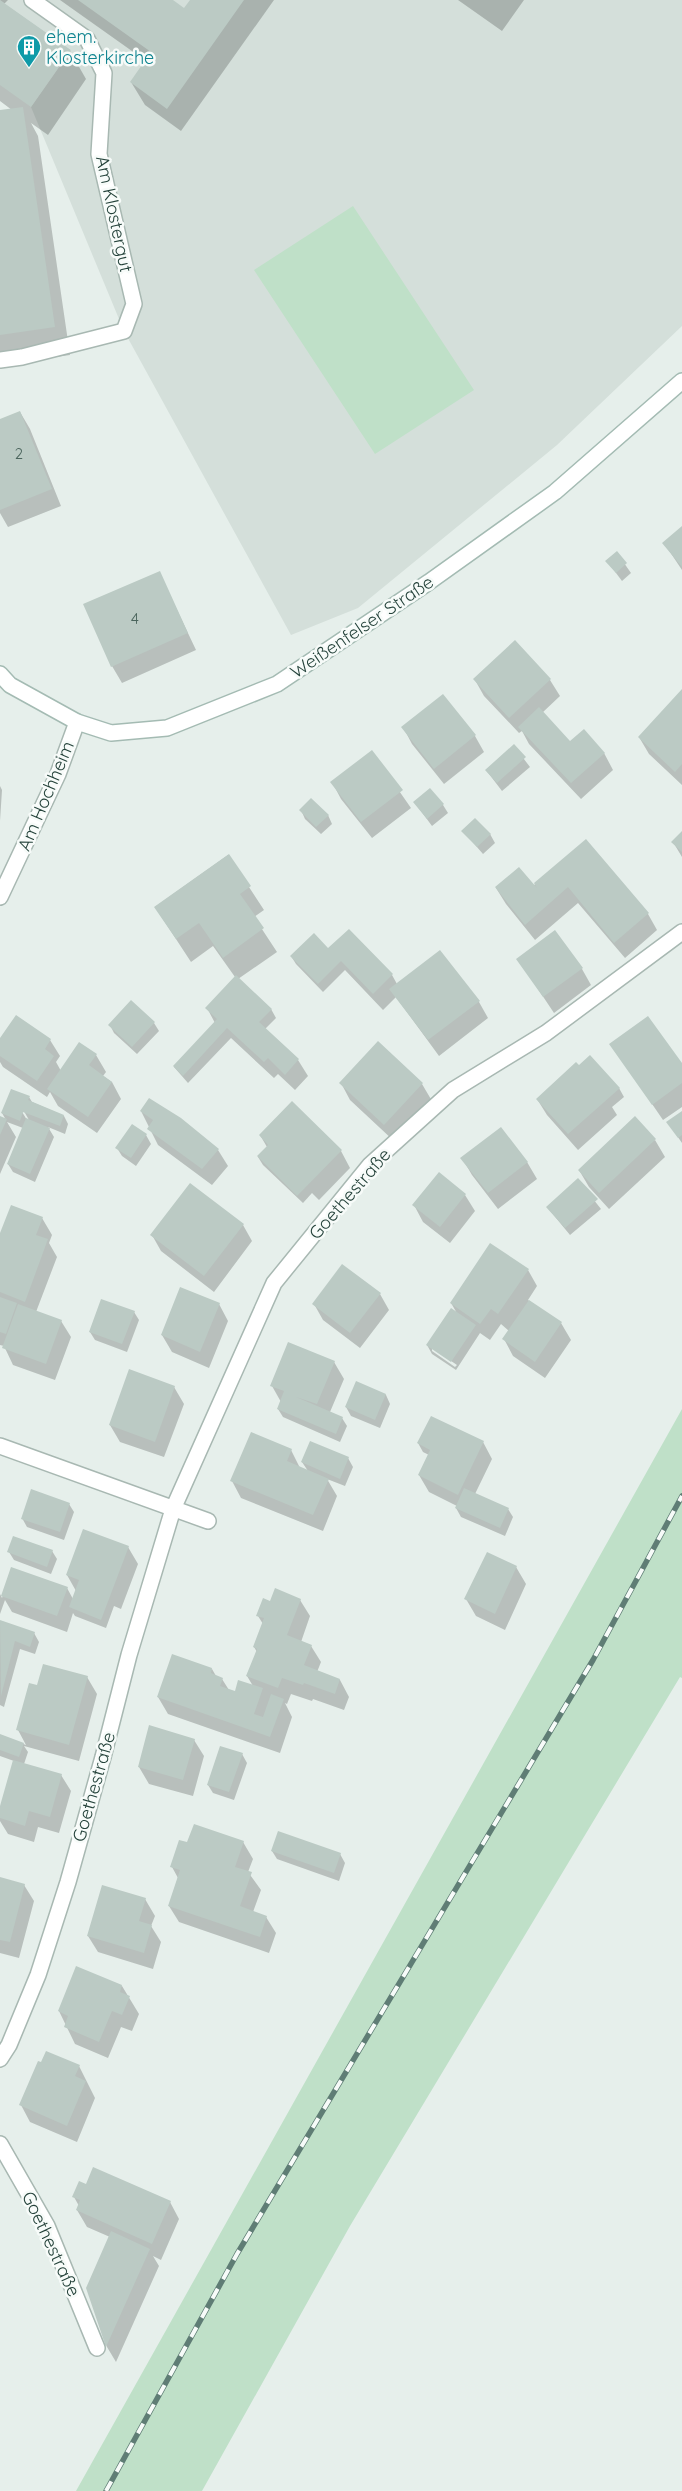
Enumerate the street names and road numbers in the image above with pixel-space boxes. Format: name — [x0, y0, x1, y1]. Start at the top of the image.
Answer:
street label: Am Klostergut — [91, 153, 138, 274]
street label: Weißenfelser Straße — [286, 570, 438, 683]
street label: Am Hochheim — [12, 737, 79, 854]
street label: Goethestraße — [304, 1143, 395, 1244]
street label: Goethestraße — [67, 1729, 120, 1844]
street label: Goethestraße — [17, 2188, 86, 2300]

